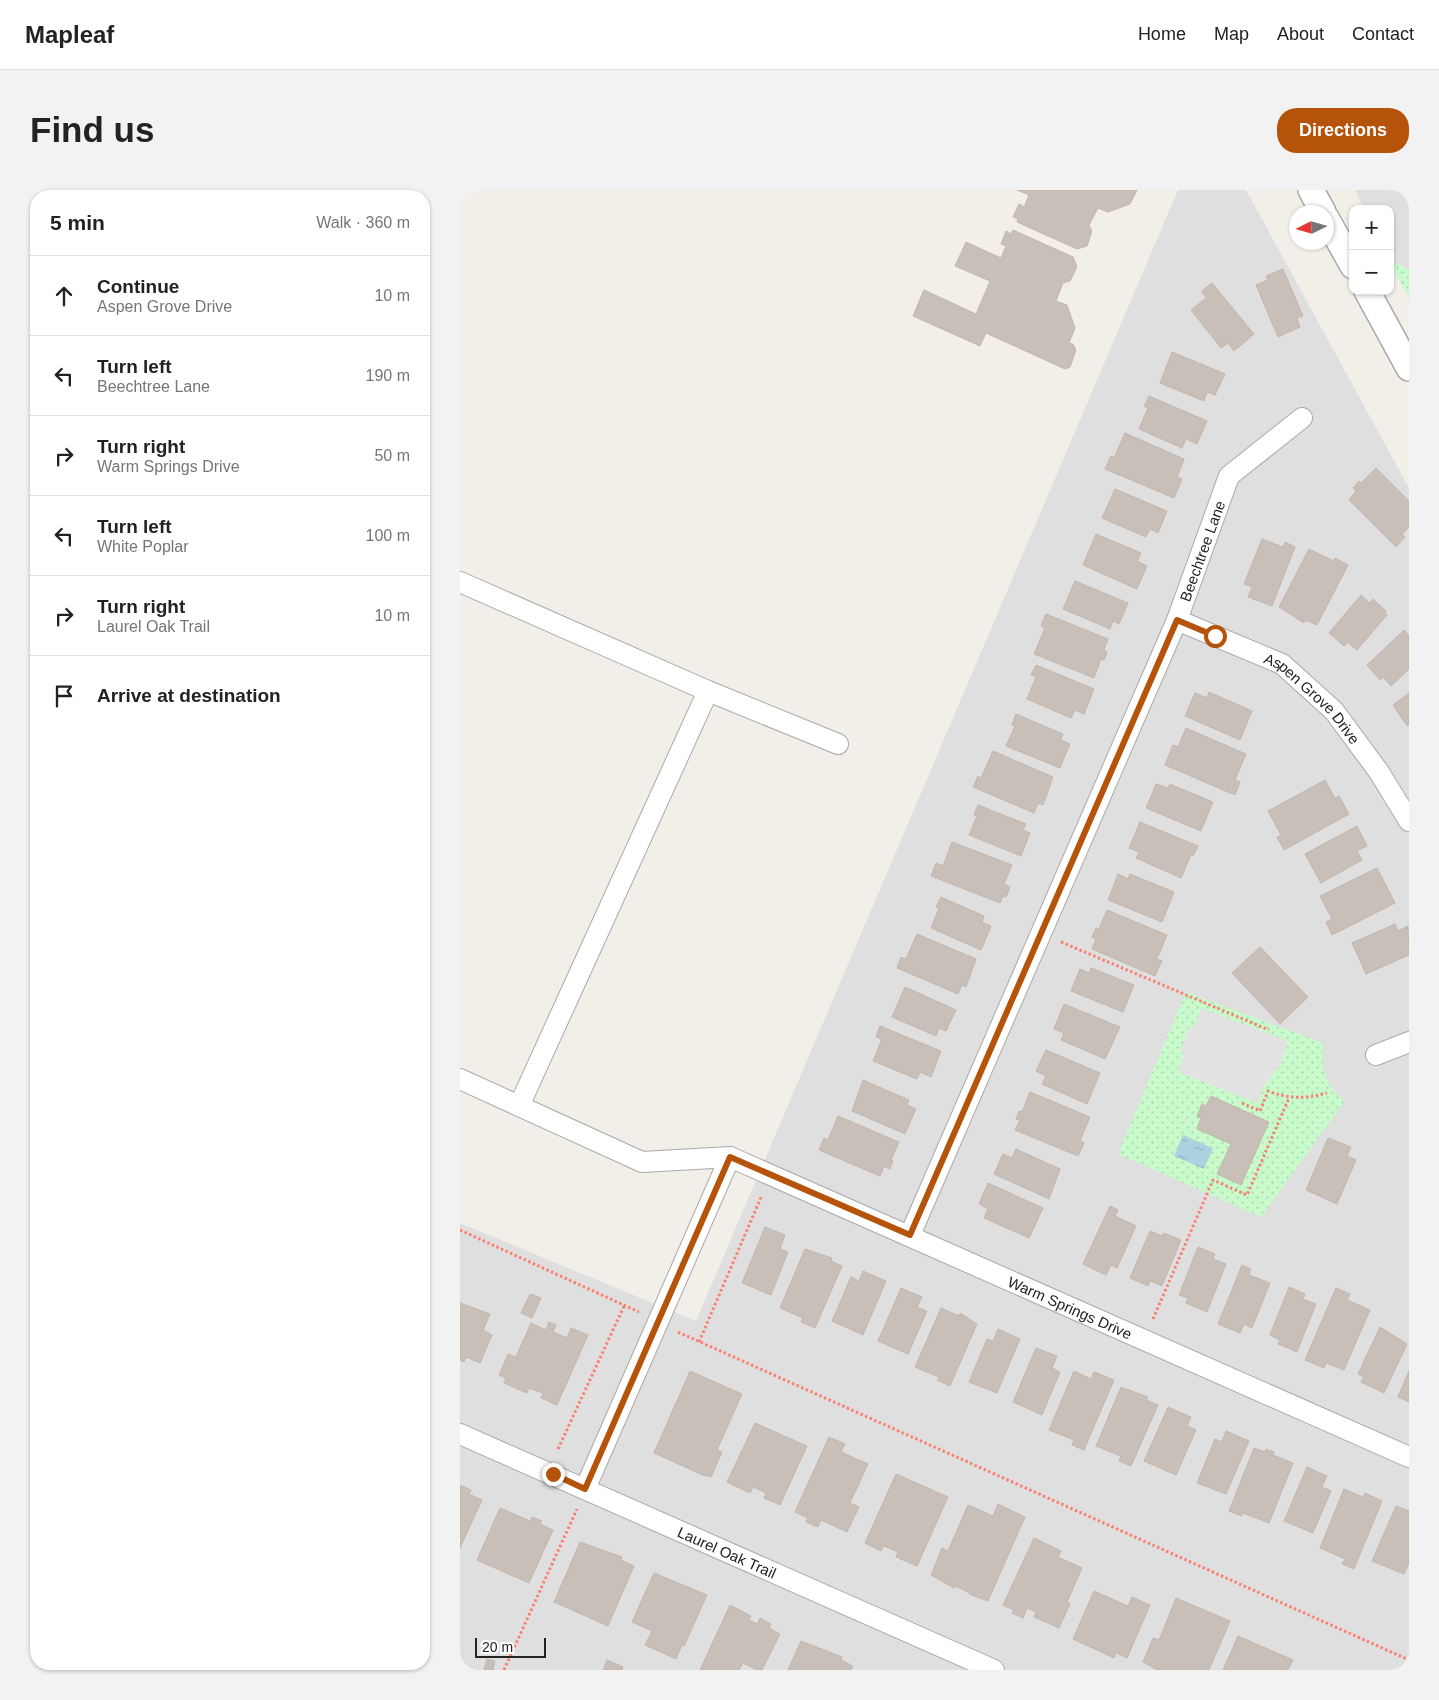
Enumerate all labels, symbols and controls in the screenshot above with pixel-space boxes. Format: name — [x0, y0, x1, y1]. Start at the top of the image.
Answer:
text: Mapleaf — [25, 21, 114, 48]
text: Home — [1138, 24, 1186, 44]
text: Map — [1214, 24, 1249, 44]
text: About — [1277, 24, 1324, 44]
text: Contact — [1352, 24, 1414, 44]
button: Directions — [1277, 108, 1409, 153]
text: Find us — [30, 110, 154, 149]
north arrow — [1289, 205, 1334, 250]
map controls — [1349, 205, 1394, 295]
button: + — [1349, 205, 1394, 250]
text: 5 min — [50, 211, 105, 234]
text: Walk · 360 m — [316, 214, 410, 231]
button: − — [1349, 250, 1394, 295]
text: Continue — [97, 276, 179, 297]
icon: ahead — [50, 282, 78, 310]
text: 10 m — [374, 287, 410, 304]
text: Aspen Grove Drive — [97, 298, 232, 315]
text: Turn left — [97, 356, 172, 377]
icon: left — [50, 362, 78, 390]
text: 190 m — [366, 367, 410, 384]
text: Beechtree Lane — [97, 378, 210, 395]
text: Turn right — [97, 436, 185, 457]
icon: right — [50, 442, 78, 470]
text: 50 m — [374, 447, 410, 464]
text: Warm Springs Drive — [97, 458, 240, 475]
street label: Beechtree Lane — [1176, 498, 1228, 604]
text: Turn left — [97, 516, 172, 537]
icon: left — [50, 522, 78, 550]
text: 100 m — [366, 527, 410, 544]
text: White Poplar — [97, 538, 189, 555]
text: Turn right — [97, 596, 185, 617]
icon: right — [50, 602, 78, 630]
text: 10 m — [374, 607, 410, 624]
text: Laurel Oak Trail — [97, 618, 210, 635]
route start — [1204, 625, 1227, 648]
street label: Aspen Grove Drive — [1262, 649, 1364, 747]
icon: arrive — [50, 682, 78, 710]
text: Arrive at destination — [97, 685, 281, 706]
street label: Warm Springs Drive — [1006, 1272, 1135, 1342]
route end — [542, 1463, 565, 1486]
street label: Laurel Oak Trail — [675, 1523, 779, 1581]
scale bar — [475, 1635, 546, 1658]
text: 20 m — [482, 1639, 513, 1655]

